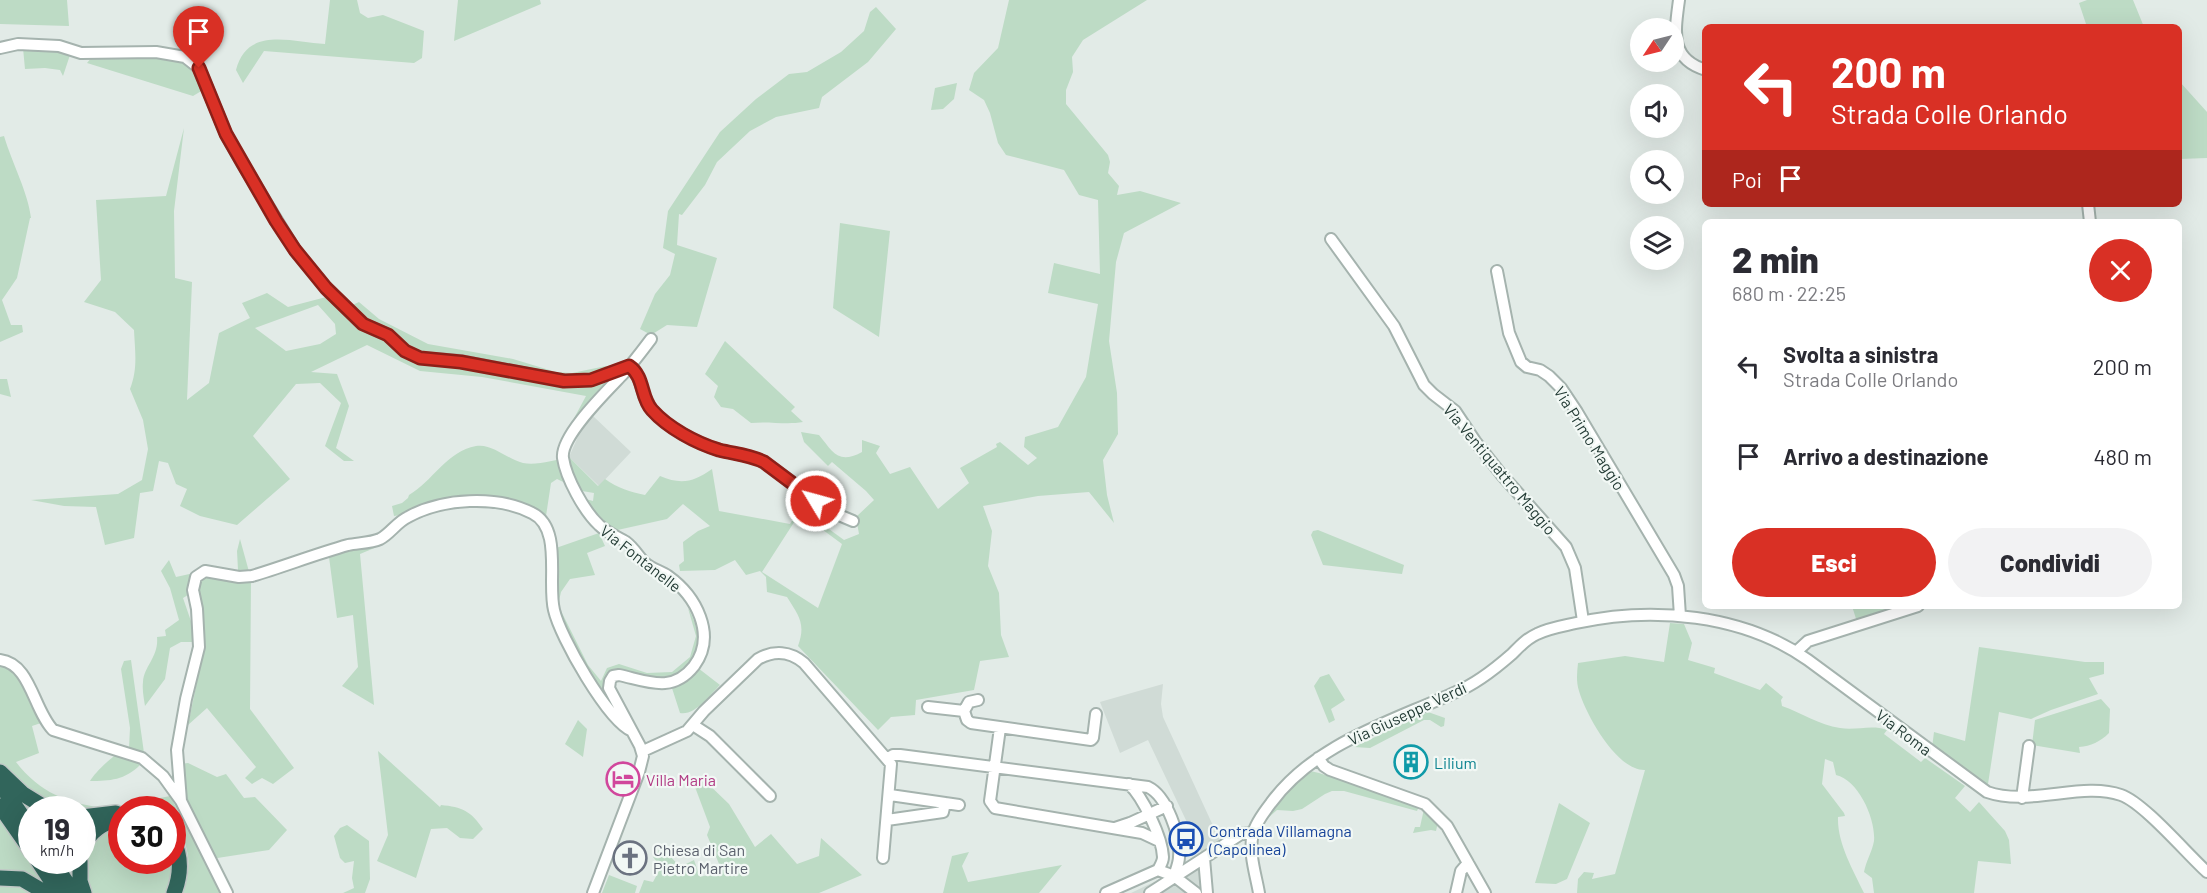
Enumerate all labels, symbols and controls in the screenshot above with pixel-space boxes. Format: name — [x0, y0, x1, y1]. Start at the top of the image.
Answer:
pin — [173, 6, 224, 68]
icon: arrive — [182, 15, 215, 48]
north arrow — [1630, 18, 1684, 72]
map controls — [1630, 18, 1684, 270]
text: 200 m — [1831, 46, 1946, 96]
icon: left — [1732, 48, 1810, 126]
button: sound — [1630, 84, 1684, 138]
text: Strada Colle Orlando — [1831, 97, 2068, 129]
button: search — [1630, 150, 1684, 204]
icon: arrive — [1774, 162, 1807, 195]
text: Poi — [1732, 166, 1762, 192]
button: layers — [1630, 216, 1684, 270]
text: 2 min — [1732, 237, 1819, 280]
button: close — [2089, 239, 2152, 302]
text: 680 m · 22:25 — [1732, 281, 1846, 305]
text: Svolta a sinistra — [1783, 341, 1938, 367]
icon: left — [1732, 350, 1765, 383]
text: 200 m — [2093, 353, 2152, 379]
text: Strada Colle Orlando — [1783, 367, 1958, 391]
street label: Via Primo Maggio — [1550, 383, 1630, 493]
street label: Via Ventiquattro Maggio — [1440, 400, 1560, 538]
icon: arrive — [1732, 440, 1765, 473]
text: Arrivo a destinazione — [1783, 443, 1989, 469]
text: 480 m — [2093, 443, 2152, 469]
position arrow — [784, 469, 848, 533]
street label: Via Fontanelle — [597, 520, 685, 596]
button: Esci — [1732, 528, 1936, 597]
button: Condividi — [1948, 528, 2152, 597]
street label: Via Giuseppe Verdi — [1345, 677, 1469, 749]
street label: Via Roma — [1872, 705, 1936, 759]
building icon: Lilium — [1393, 744, 1429, 780]
place label: Lilium — [1434, 753, 1477, 772]
hotel icon: Villa Maria — [605, 761, 641, 797]
place label: Villa Maria — [646, 770, 716, 789]
speed limit sign: 30 — [108, 796, 186, 874]
text: 19 — [44, 810, 70, 846]
bus stop icon: Contrada Villamagna (Capolinea) — [1168, 821, 1204, 857]
place label: Contrada Villamagna (Capolinea) — [1208, 821, 1352, 858]
church icon: Chiesa di San Pietro Martire — [612, 840, 648, 876]
place label: Chiesa di San Pietro Martire — [653, 840, 748, 877]
text: km/h — [40, 841, 74, 859]

